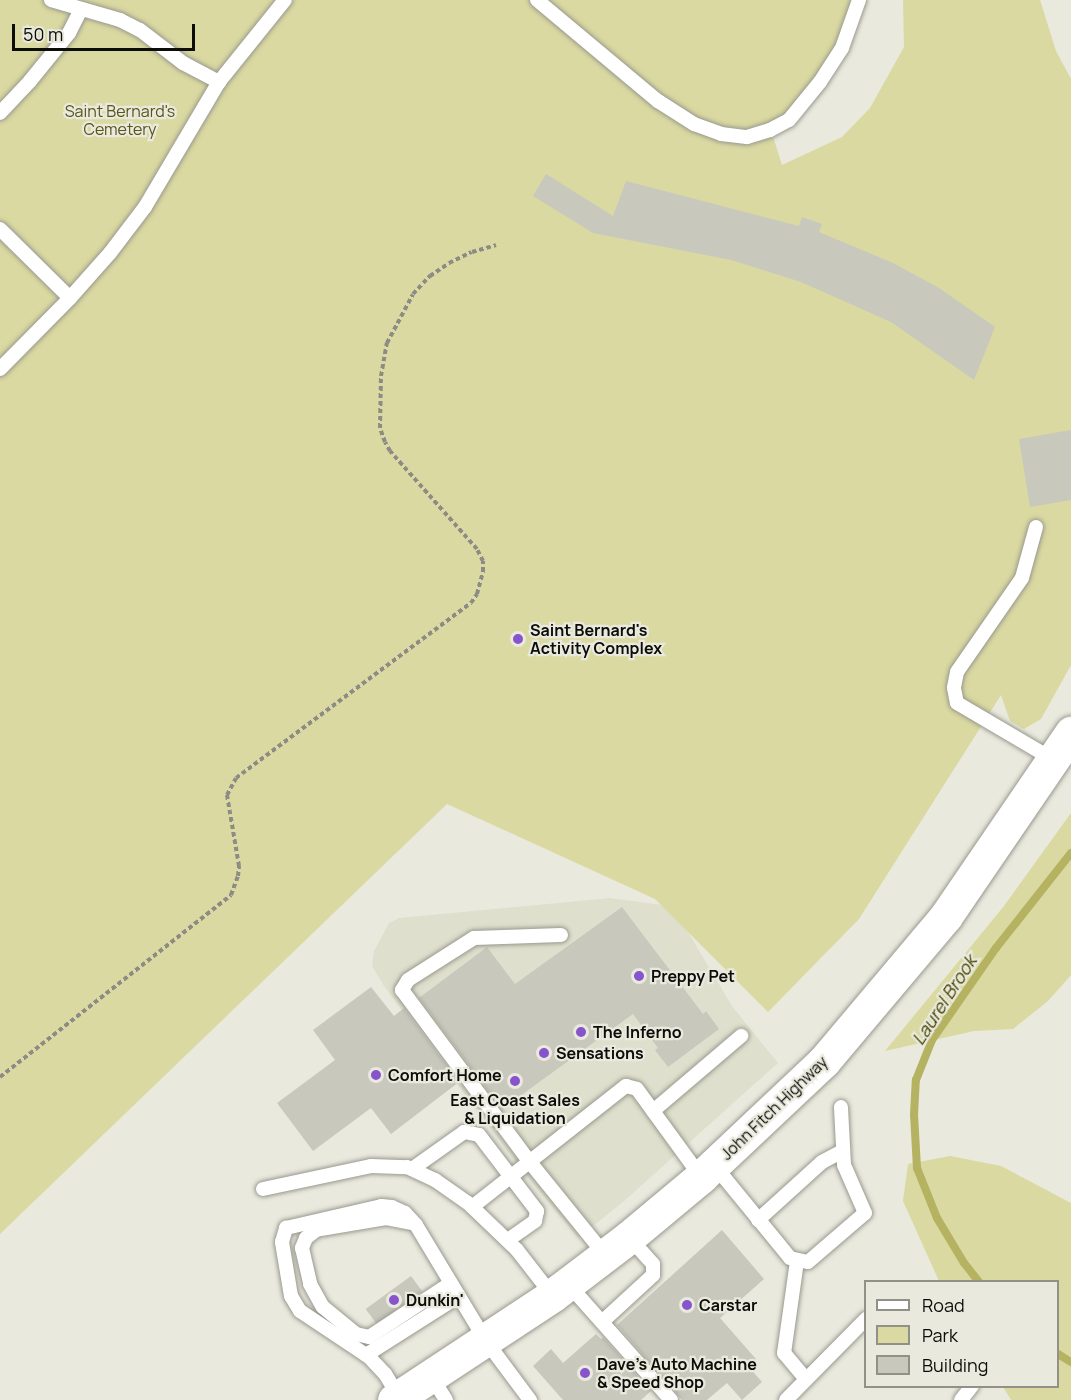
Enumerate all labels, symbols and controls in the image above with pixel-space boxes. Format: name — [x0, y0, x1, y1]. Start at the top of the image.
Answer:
scale bar — [15, 12, 198, 50]
text: 50 m — [23, 22, 63, 46]
park label: Saint Bernard's Cemetery — [65, 101, 175, 139]
place label: Saint Bernard's Activity Complex — [530, 620, 662, 658]
marker: Saint Bernard's Activity Complex — [511, 632, 525, 646]
water label: Laurel Brook — [907, 951, 981, 1049]
place label: Preppy Pet — [651, 966, 735, 986]
marker: Preppy Pet — [632, 969, 646, 983]
place label: The Inferno — [593, 1022, 682, 1042]
marker: The Inferno — [574, 1025, 588, 1039]
place label: Sensations — [556, 1043, 644, 1063]
marker: Sensations — [537, 1046, 551, 1060]
street label: John Fitch Highway — [717, 1052, 831, 1164]
place label: Comfort Home — [388, 1065, 502, 1085]
marker: Comfort Home — [369, 1068, 383, 1082]
marker: East Coast Sales & Liquidation — [508, 1074, 522, 1088]
place label: East Coast Sales & Liquidation — [450, 1090, 580, 1128]
legend — [864, 1280, 1059, 1388]
place label: Dunkin' — [406, 1290, 464, 1310]
marker: Dunkin' — [387, 1293, 401, 1307]
text: Road — [922, 1293, 965, 1317]
place label: Carstar — [699, 1295, 757, 1315]
marker: Carstar — [680, 1298, 694, 1312]
text: Park — [922, 1323, 958, 1347]
text: Building — [922, 1353, 988, 1377]
place label: Dave's Auto Machine & Speed Shop — [597, 1354, 756, 1392]
marker: Dave's Auto Machine & Speed Shop — [578, 1366, 592, 1380]

